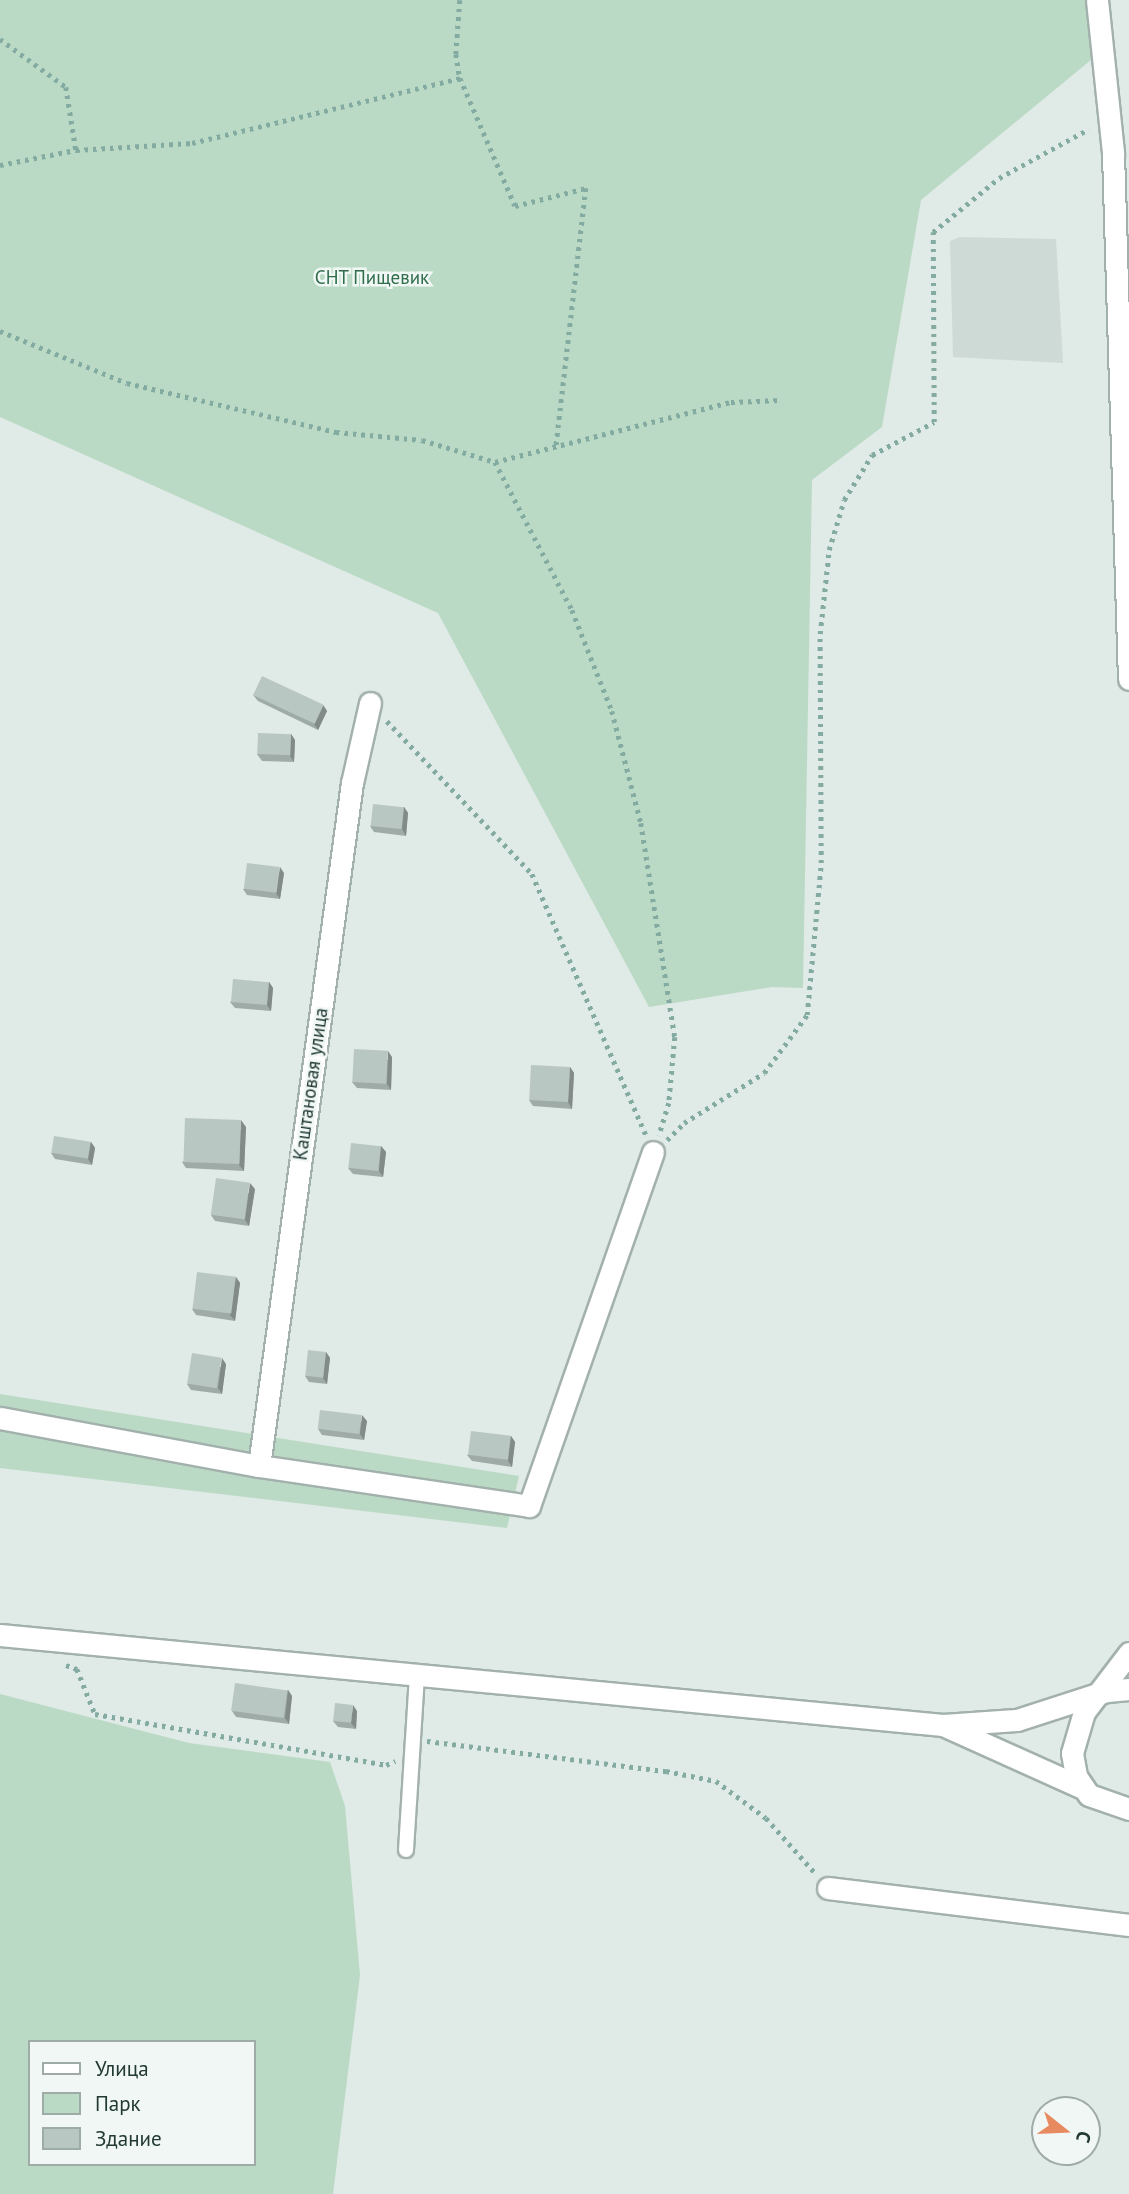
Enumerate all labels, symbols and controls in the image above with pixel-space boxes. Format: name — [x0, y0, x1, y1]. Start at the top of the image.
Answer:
park label: СНТ Пищевик — [314, 267, 430, 289]
street label: Каштановая улица — [289, 1006, 333, 1162]
legend — [28, 2040, 256, 2166]
text: Улица — [95, 2055, 149, 2082]
text: Парк — [95, 2090, 141, 2117]
north arrow — [1031, 2096, 1101, 2166]
text: Здание — [95, 2125, 162, 2152]
text: С — [1071, 2128, 1097, 2146]

